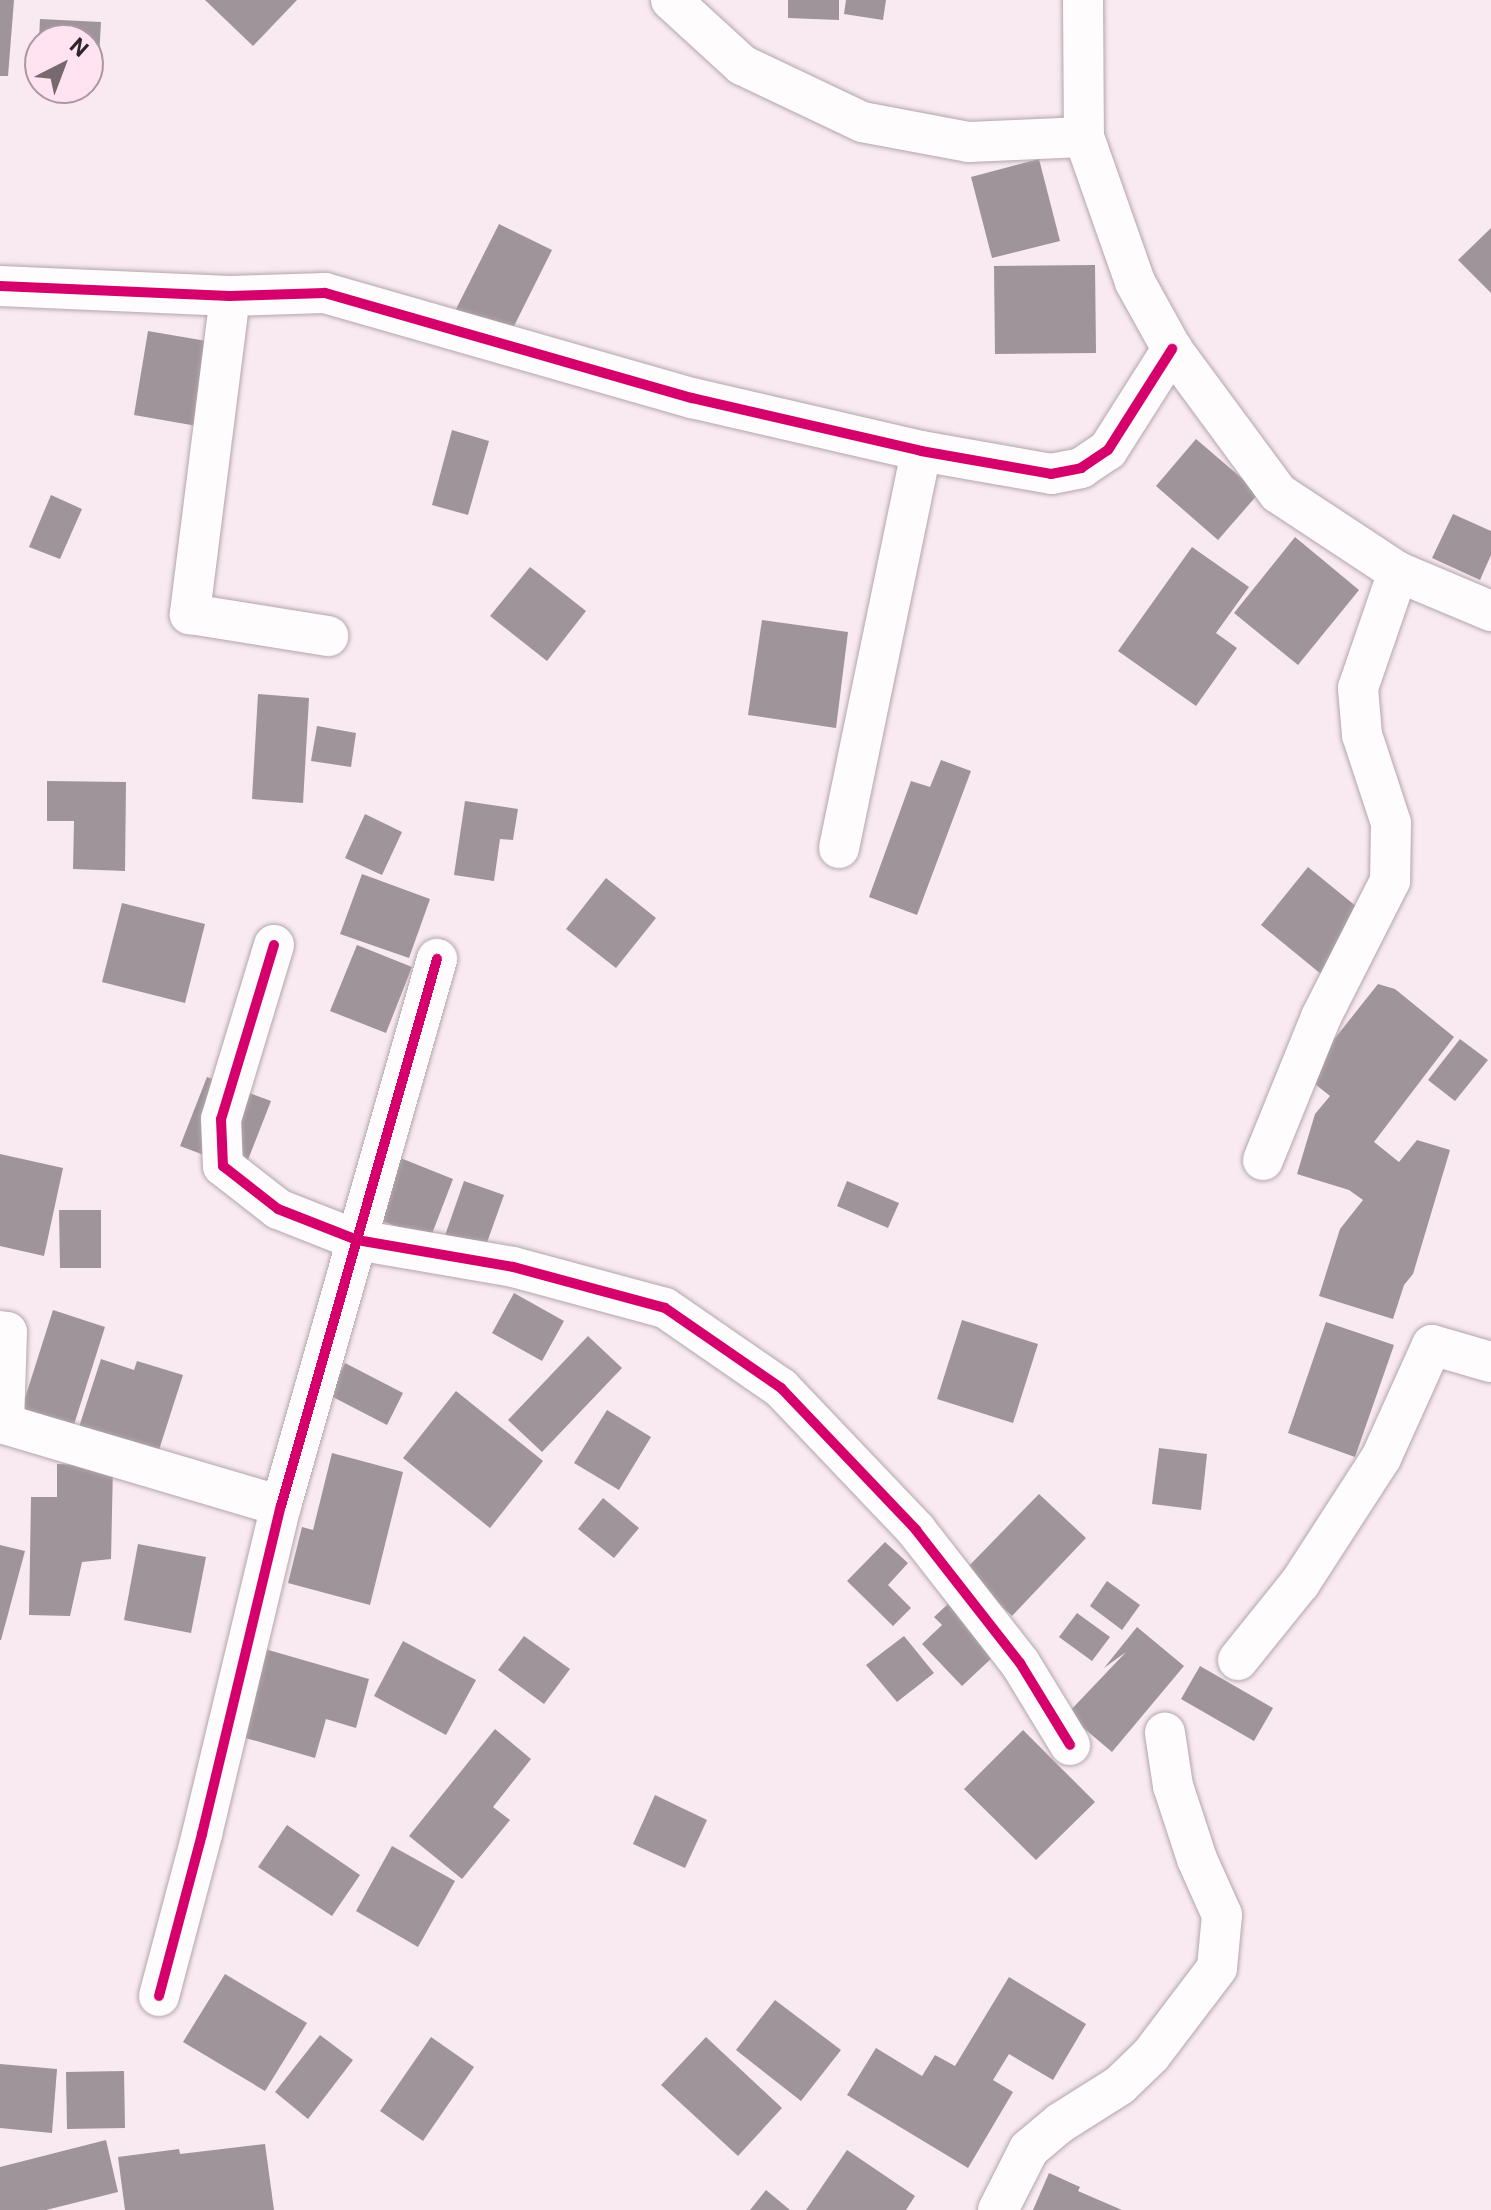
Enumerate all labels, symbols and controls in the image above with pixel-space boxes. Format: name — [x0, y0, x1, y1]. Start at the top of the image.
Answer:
north arrow — [24, 24, 104, 104]
text: N — [65, 33, 93, 62]

